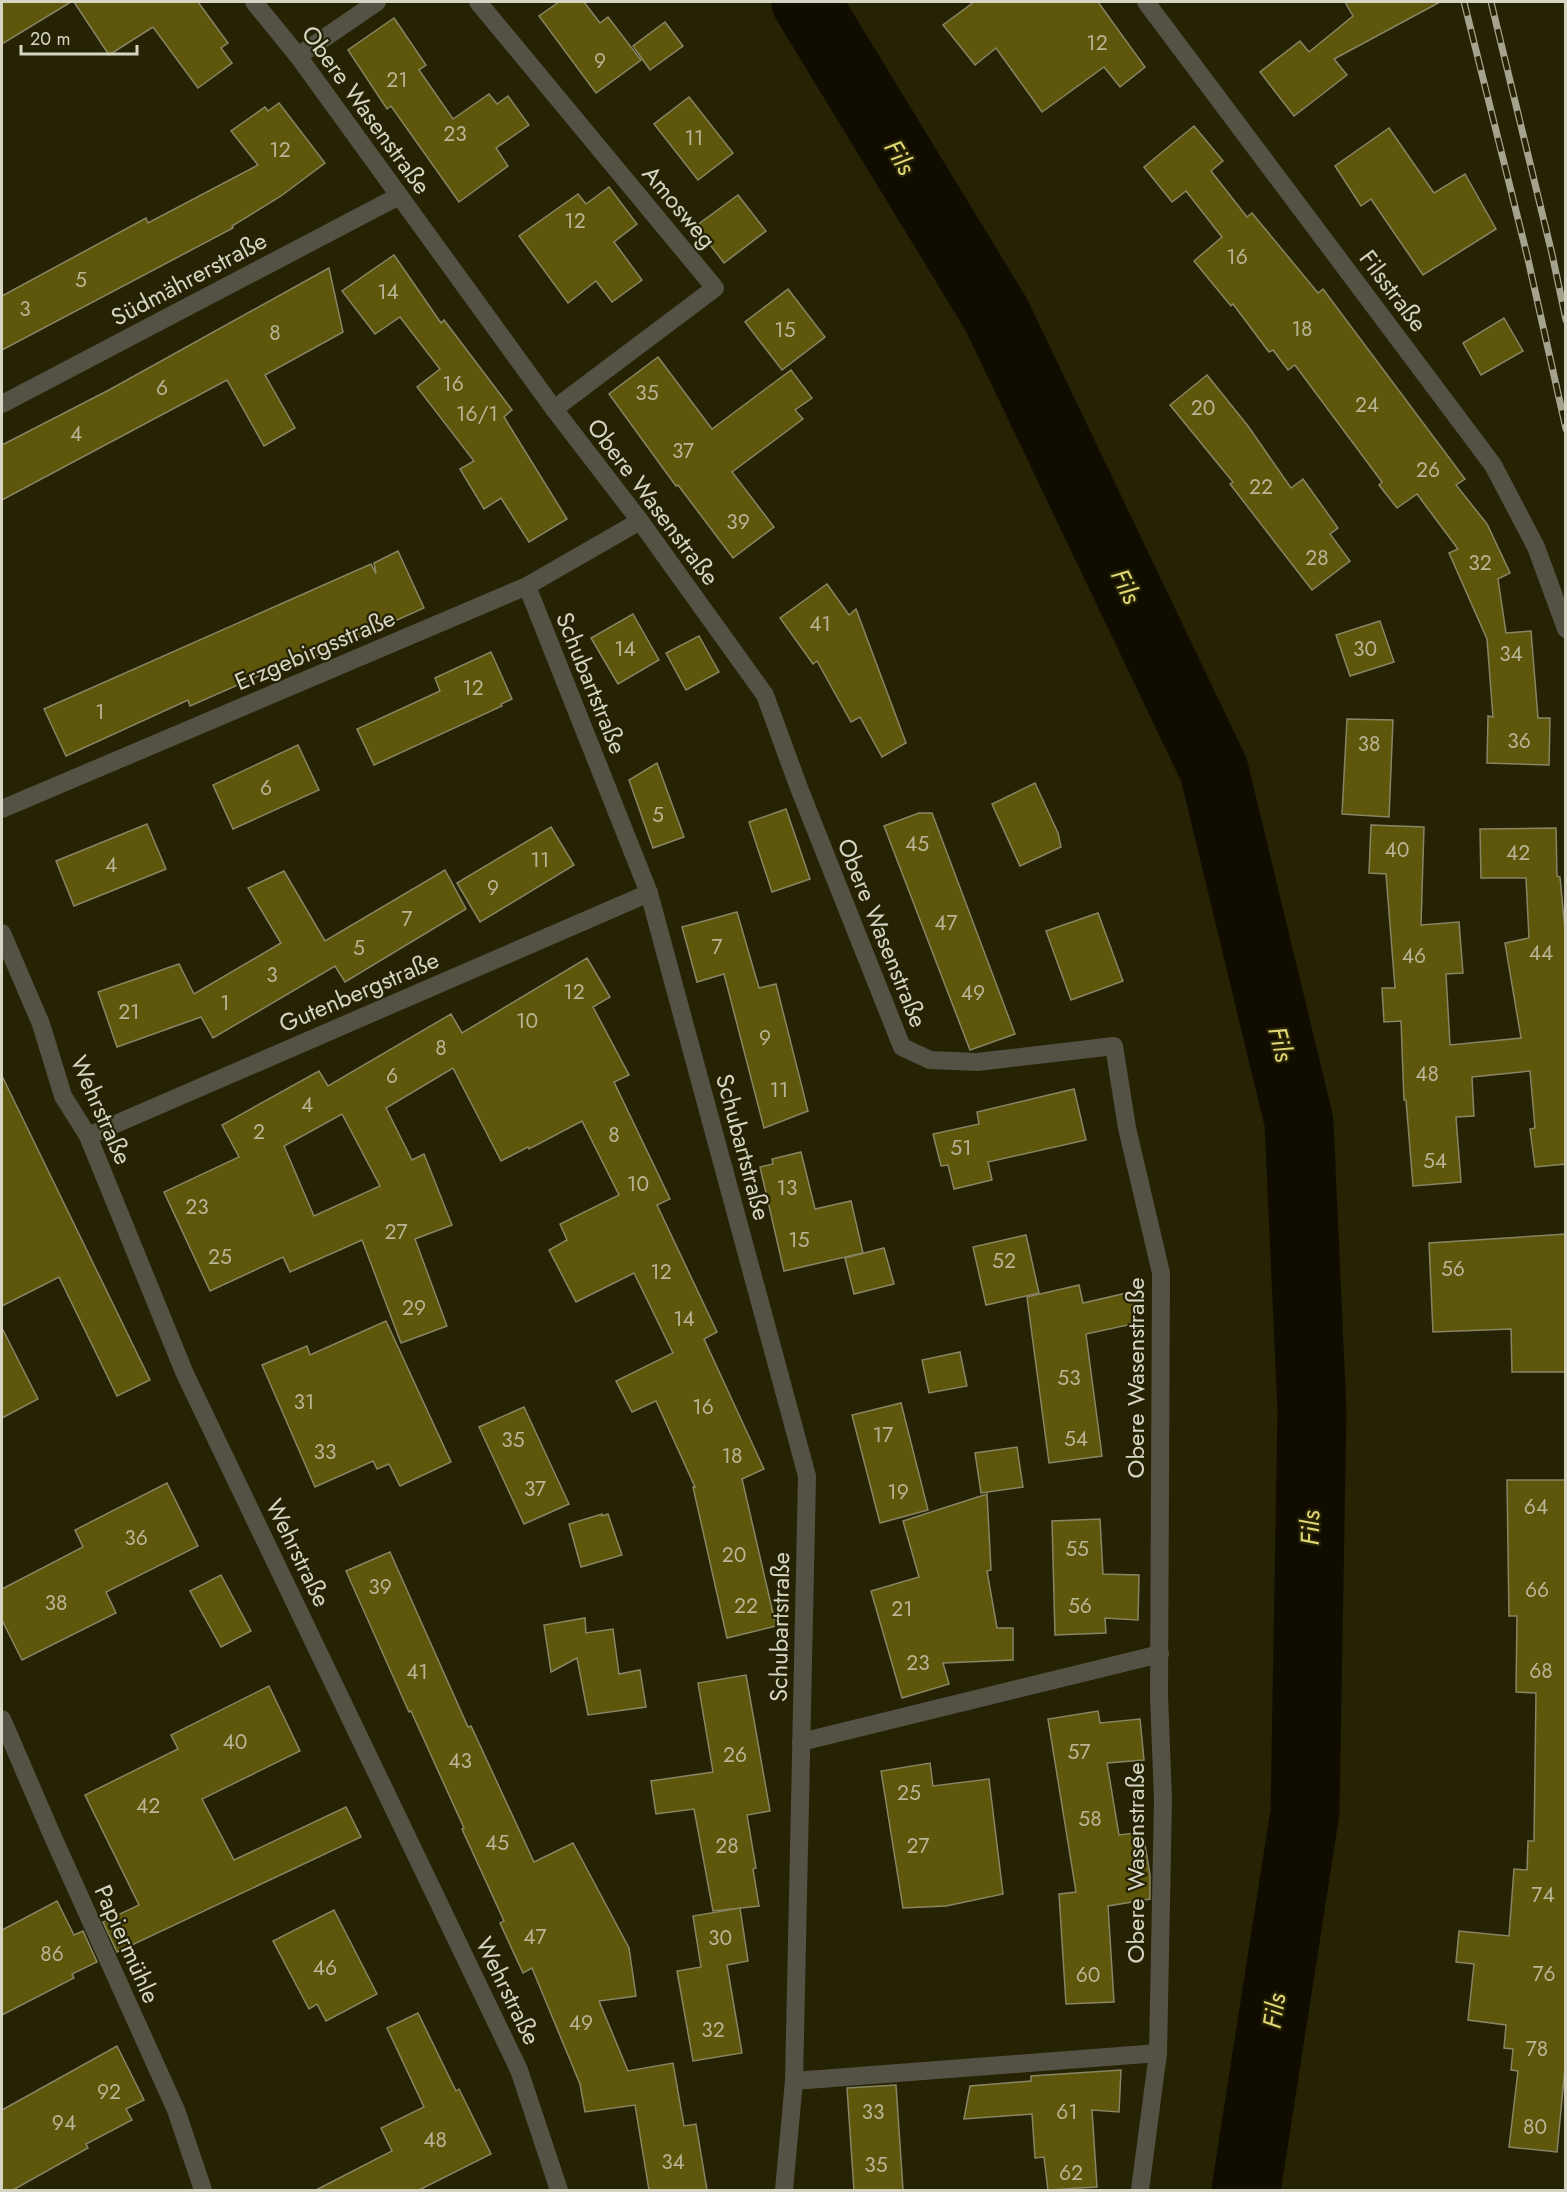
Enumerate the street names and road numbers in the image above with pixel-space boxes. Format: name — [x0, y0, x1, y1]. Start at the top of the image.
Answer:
street label: Obere Wasenstraße — [293, 18, 440, 201]
street label: Amosweg — [634, 157, 725, 256]
street label: Südmährerstraße — [105, 223, 273, 334]
street label: Filsstraße — [1351, 242, 1436, 339]
street label: Obere Wasenstraße — [579, 411, 728, 593]
street label: Erzgebirgsstraße — [229, 600, 400, 699]
street label: Schubartstraße — [547, 607, 636, 759]
street label: Obere Wasenstraße — [829, 833, 936, 1033]
street label: Gutenbergstraße — [273, 942, 444, 1041]
street label: Wehrstraße — [62, 1050, 141, 1170]
street label: Schubartstraße — [707, 1070, 780, 1224]
street label: Obere Wasenstraße — [1118, 1277, 1153, 1479]
street label: Wehrstraße — [257, 1493, 340, 1613]
street label: Schubartstraße — [761, 1552, 798, 1702]
street label: Obere Wasenstraße — [1118, 1762, 1153, 1964]
street label: Papiermühle — [86, 1879, 169, 2009]
street label: Wehrstraße — [467, 1931, 550, 2051]

